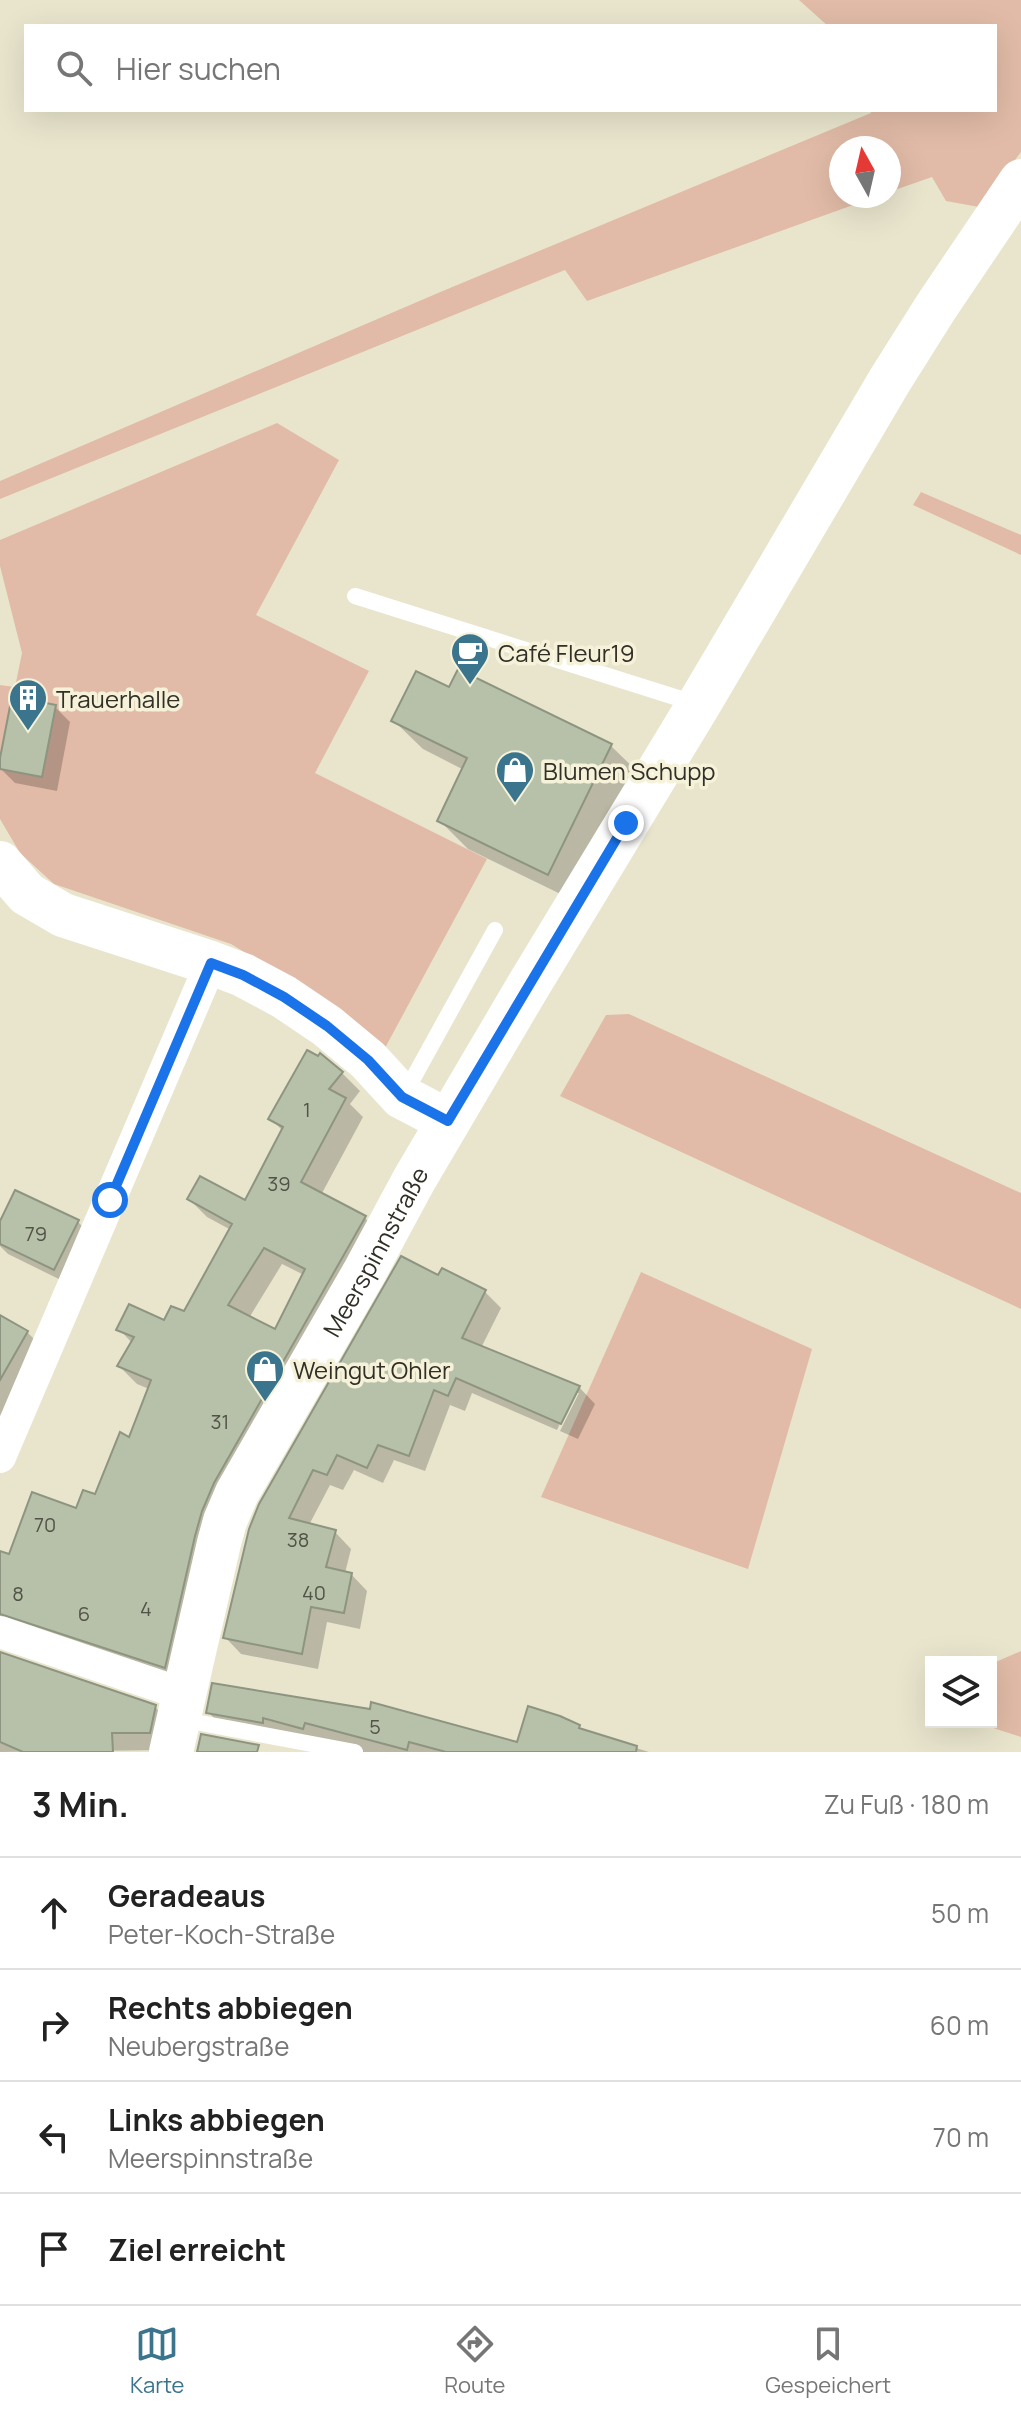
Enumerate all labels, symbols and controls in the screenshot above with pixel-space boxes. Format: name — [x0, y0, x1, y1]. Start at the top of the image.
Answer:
search box — [24, 24, 997, 112]
icon: search — [52, 46, 96, 90]
text: Hier suchen — [116, 48, 281, 89]
north arrow — [829, 136, 901, 208]
cafe icon: Café Fleur19 — [449, 631, 491, 686]
place label: Café Fleur19 — [498, 636, 635, 669]
building icon: Trauerhalle — [7, 677, 49, 732]
place label: Trauerhalle — [56, 682, 180, 715]
shop icon: Blumen Schupp — [494, 749, 536, 804]
place label: Blumen Schupp — [543, 754, 716, 787]
route end — [608, 805, 644, 841]
house number: 1 — [303, 1096, 311, 1123]
street label: Meerspinnstraße — [314, 1160, 435, 1342]
house number: 39 — [267, 1170, 291, 1197]
route start — [92, 1182, 128, 1218]
house number: 79 — [25, 1220, 47, 1247]
shop icon: Weingut Ohler — [244, 1348, 286, 1403]
place label: Weingut Ohler — [293, 1353, 451, 1386]
house number: 31 — [211, 1408, 229, 1435]
house number: 70 — [34, 1511, 56, 1538]
house number: 38 — [287, 1526, 309, 1553]
house number: 40 — [302, 1579, 326, 1606]
house number: 8 — [12, 1580, 24, 1607]
house number: 4 — [140, 1595, 152, 1622]
house number: 6 — [78, 1600, 90, 1627]
map controls — [925, 1656, 997, 1728]
button: layers — [925, 1656, 997, 1728]
house number: 5 — [369, 1713, 381, 1740]
text: 3 Min. — [32, 1781, 129, 1827]
text: Zu Fuß · 180 m — [824, 1786, 989, 1822]
text: Geradeaus — [108, 1875, 265, 1916]
icon: ahead — [32, 1891, 76, 1935]
text: 50 m — [931, 1895, 989, 1931]
text: Peter-Koch-Straße — [108, 1916, 335, 1952]
text: Rechts abbiegen — [108, 1987, 353, 2028]
icon: right — [32, 2003, 76, 2047]
text: 60 m — [930, 2007, 989, 2043]
text: Neubergstraße — [108, 2028, 289, 2064]
text: Links abbiegen — [108, 2099, 325, 2140]
icon: left — [32, 2115, 76, 2159]
text: 70 m — [933, 2119, 989, 2155]
text: Meerspinnstraße — [108, 2140, 313, 2176]
icon: arrive — [32, 2227, 76, 2271]
text: Ziel erreicht — [108, 2229, 286, 2270]
tab: Karte — [130, 2322, 184, 2400]
tab: Route — [444, 2322, 505, 2400]
tab: Gespeichert — [765, 2322, 891, 2400]

